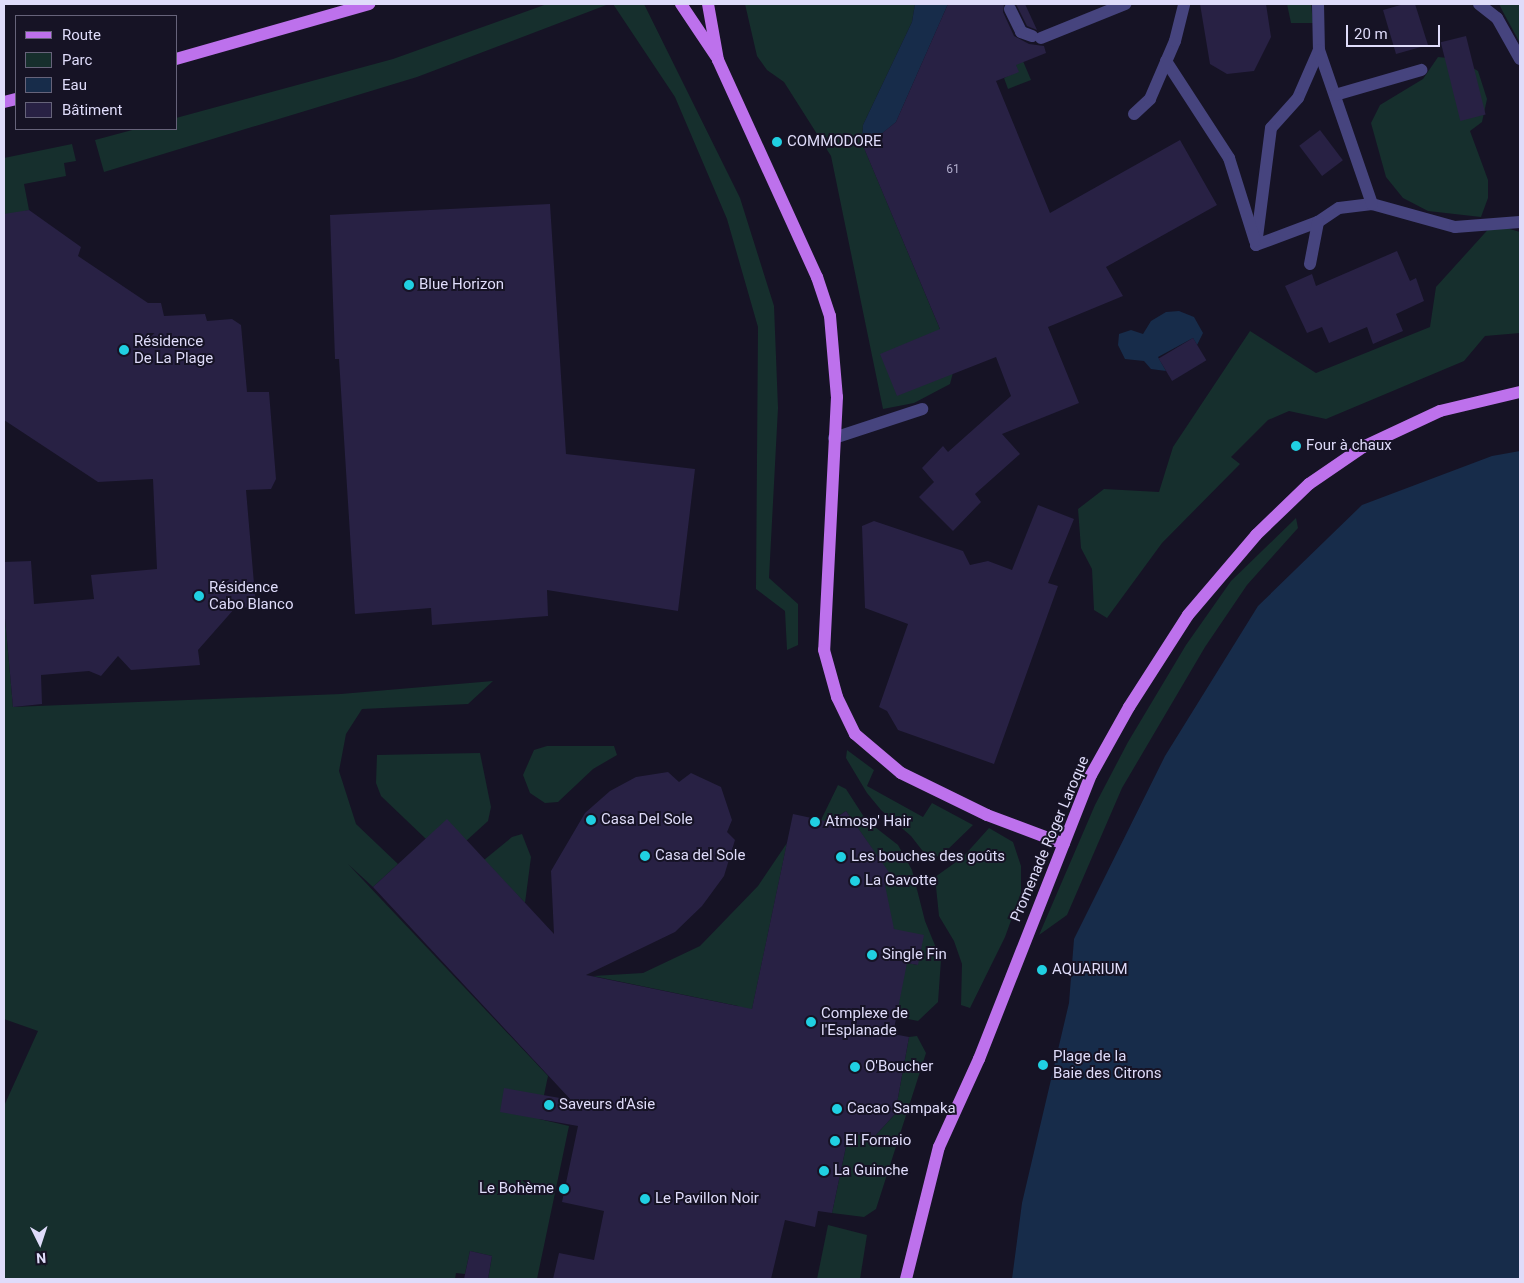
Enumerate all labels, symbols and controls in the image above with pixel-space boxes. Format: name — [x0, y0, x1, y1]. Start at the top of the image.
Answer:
legend — [15, 15, 178, 130]
scale bar — [1349, 15, 1443, 47]
text: 20 m — [1354, 25, 1388, 43]
text: Route — [62, 26, 101, 44]
text: Parc — [62, 51, 92, 69]
text: Eau — [62, 76, 87, 94]
text: Bâtiment — [62, 101, 122, 119]
place label: COMMODORE — [787, 133, 882, 151]
marker: COMMODORE — [771, 136, 783, 148]
house number: 61 — [946, 163, 960, 177]
place label: Blue Horizon — [419, 276, 504, 294]
marker: Blue Horizon — [403, 279, 415, 291]
place label: Résidence De La Plage — [134, 332, 213, 367]
marker: Résidence De La Plage — [118, 344, 130, 356]
place label: Four à chaux — [1306, 437, 1392, 455]
marker: Four à chaux — [1290, 440, 1302, 452]
place label: Résidence Cabo Blanco — [209, 578, 293, 613]
marker: Résidence Cabo Blanco — [193, 590, 205, 602]
street label: Promenade Roger Laroque — [1007, 754, 1093, 924]
place label: Casa Del Sole — [601, 811, 693, 829]
place label: Atmosp' Hair — [825, 813, 911, 831]
marker: Casa Del Sole — [585, 814, 597, 826]
marker: Atmosp' Hair — [809, 816, 821, 828]
place label: Casa del Sole — [655, 847, 745, 865]
place label: Les bouches des goûts — [851, 848, 1005, 866]
marker: Casa del Sole — [639, 850, 651, 862]
marker: Les bouches des goûts — [835, 851, 847, 863]
place label: La Gavotte — [865, 872, 937, 890]
marker: La Gavotte — [849, 875, 861, 887]
place label: Single Fin — [882, 946, 947, 964]
marker: Single Fin — [866, 949, 878, 961]
place label: AQUARIUM — [1052, 961, 1128, 979]
marker: AQUARIUM — [1036, 964, 1048, 976]
place label: Complexe de l'Esplanade — [821, 1004, 908, 1039]
marker: Complexe de l'Esplanade — [805, 1016, 817, 1028]
place label: Plage de la Baie des Citrons — [1053, 1047, 1162, 1082]
place label: O'Boucher — [865, 1058, 933, 1076]
marker: Plage de la Baie des Citrons — [1037, 1059, 1049, 1071]
marker: O'Boucher — [849, 1061, 861, 1073]
place label: Saveurs d'Asie — [559, 1096, 655, 1114]
marker: Saveurs d'Asie — [543, 1099, 555, 1111]
place label: Cacao Sampaka — [847, 1100, 956, 1118]
marker: Cacao Sampaka — [831, 1103, 843, 1115]
place label: El Fornaio — [845, 1132, 911, 1150]
marker: El Fornaio — [829, 1135, 841, 1147]
place label: La Guinche — [834, 1162, 908, 1180]
marker: La Guinche — [818, 1165, 830, 1177]
place label: Le Bohème — [479, 1180, 554, 1198]
marker: Le Bohème — [558, 1183, 570, 1195]
place label: Le Pavillon Noir — [655, 1190, 759, 1208]
marker: Le Pavillon Noir — [639, 1193, 651, 1205]
north arrow — [15, 1218, 65, 1268]
text: N — [36, 1250, 47, 1266]

